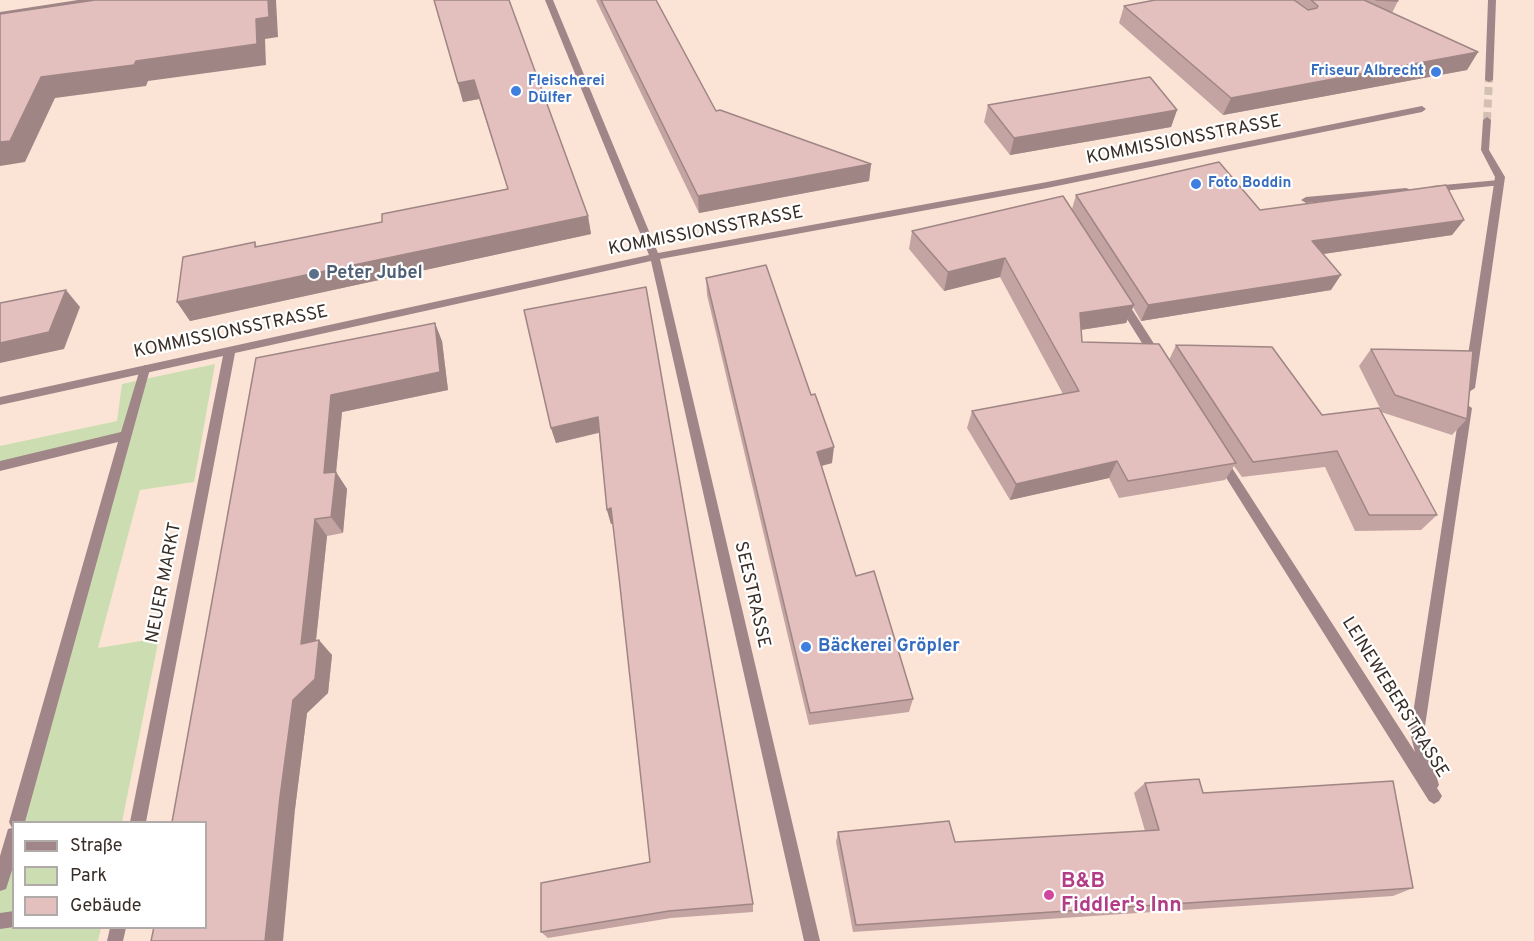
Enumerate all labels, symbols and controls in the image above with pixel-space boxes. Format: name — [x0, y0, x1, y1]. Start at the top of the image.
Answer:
place label: Friseur Albrecht — [1311, 63, 1424, 81]
marker: Friseur Albrecht — [1429, 65, 1443, 79]
place label: Fleischerei Dülfer — [528, 73, 605, 108]
marker: Fleischerei Dülfer — [509, 84, 523, 98]
street label: KOMMISSIONSSTRASSE — [1085, 112, 1283, 170]
place label: Foto Boddin — [1208, 175, 1291, 193]
marker: Foto Boddin — [1189, 177, 1203, 191]
street label: KOMMISSIONSSTRASSE — [607, 203, 805, 261]
place label: Peter Jubel — [326, 263, 423, 285]
marker: Peter Jubel — [307, 267, 321, 281]
street label: KOMMISSIONSSTRASSE — [132, 302, 330, 364]
street label: NEUER MARKT — [143, 521, 187, 645]
street label: SEESTRASSE — [728, 540, 774, 650]
street label: LEINEWEBERSTRASSE — [1336, 614, 1452, 782]
place label: Bäckerei Gröpler — [818, 636, 960, 658]
marker: Bäckerei Gröpler — [799, 640, 813, 654]
legend — [12, 821, 207, 929]
text: Straße — [70, 835, 122, 858]
text: Park — [70, 865, 107, 888]
place label: B&B Fiddler's Inn — [1061, 870, 1182, 920]
marker: B&B Fiddler's Inn — [1042, 888, 1056, 902]
text: Gebäude — [70, 895, 142, 918]

